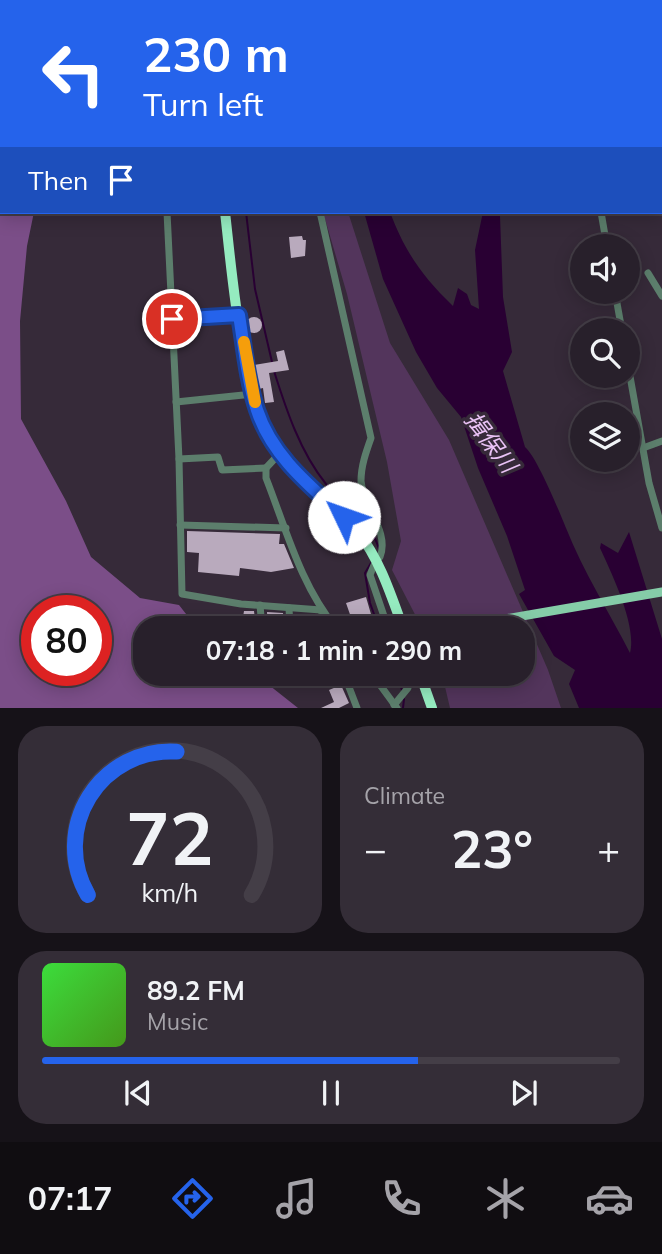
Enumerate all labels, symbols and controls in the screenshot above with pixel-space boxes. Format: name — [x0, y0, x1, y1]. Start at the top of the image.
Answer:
text: 230 m — [143, 23, 289, 84]
icon: left — [28, 28, 119, 119]
text: Turn left — [143, 84, 263, 124]
icon: arrive — [102, 161, 140, 199]
text: Then — [28, 164, 88, 197]
map controls — [570, 234, 640, 472]
button: sound — [570, 234, 640, 304]
pin — [142, 289, 202, 349]
icon: arrive — [153, 300, 191, 338]
button: search — [570, 318, 640, 388]
button: layers — [570, 402, 640, 472]
water label: 揖保川 — [459, 406, 525, 481]
position arrow — [307, 480, 381, 554]
speed limit sign: 80 — [21, 595, 112, 686]
text: 07:18 · 1 min · 290 m — [206, 634, 462, 667]
text: Climate — [364, 781, 445, 810]
text: 72 — [126, 793, 214, 884]
text: 23° — [451, 816, 533, 881]
text: − — [364, 825, 387, 873]
text: + — [597, 825, 620, 873]
text: km/h — [142, 877, 198, 908]
text: 89.2 FM — [147, 974, 245, 1007]
text: Music — [147, 1007, 208, 1036]
icon: previous — [119, 1074, 157, 1112]
icon: pause — [312, 1074, 350, 1112]
icon: next — [505, 1074, 543, 1112]
icon: directions — [168, 1174, 217, 1223]
icon: music — [272, 1174, 321, 1223]
icon: phone — [377, 1174, 426, 1223]
icon: climate — [481, 1174, 530, 1223]
icon: car — [585, 1174, 634, 1223]
text: 07:17 — [28, 1178, 112, 1218]

